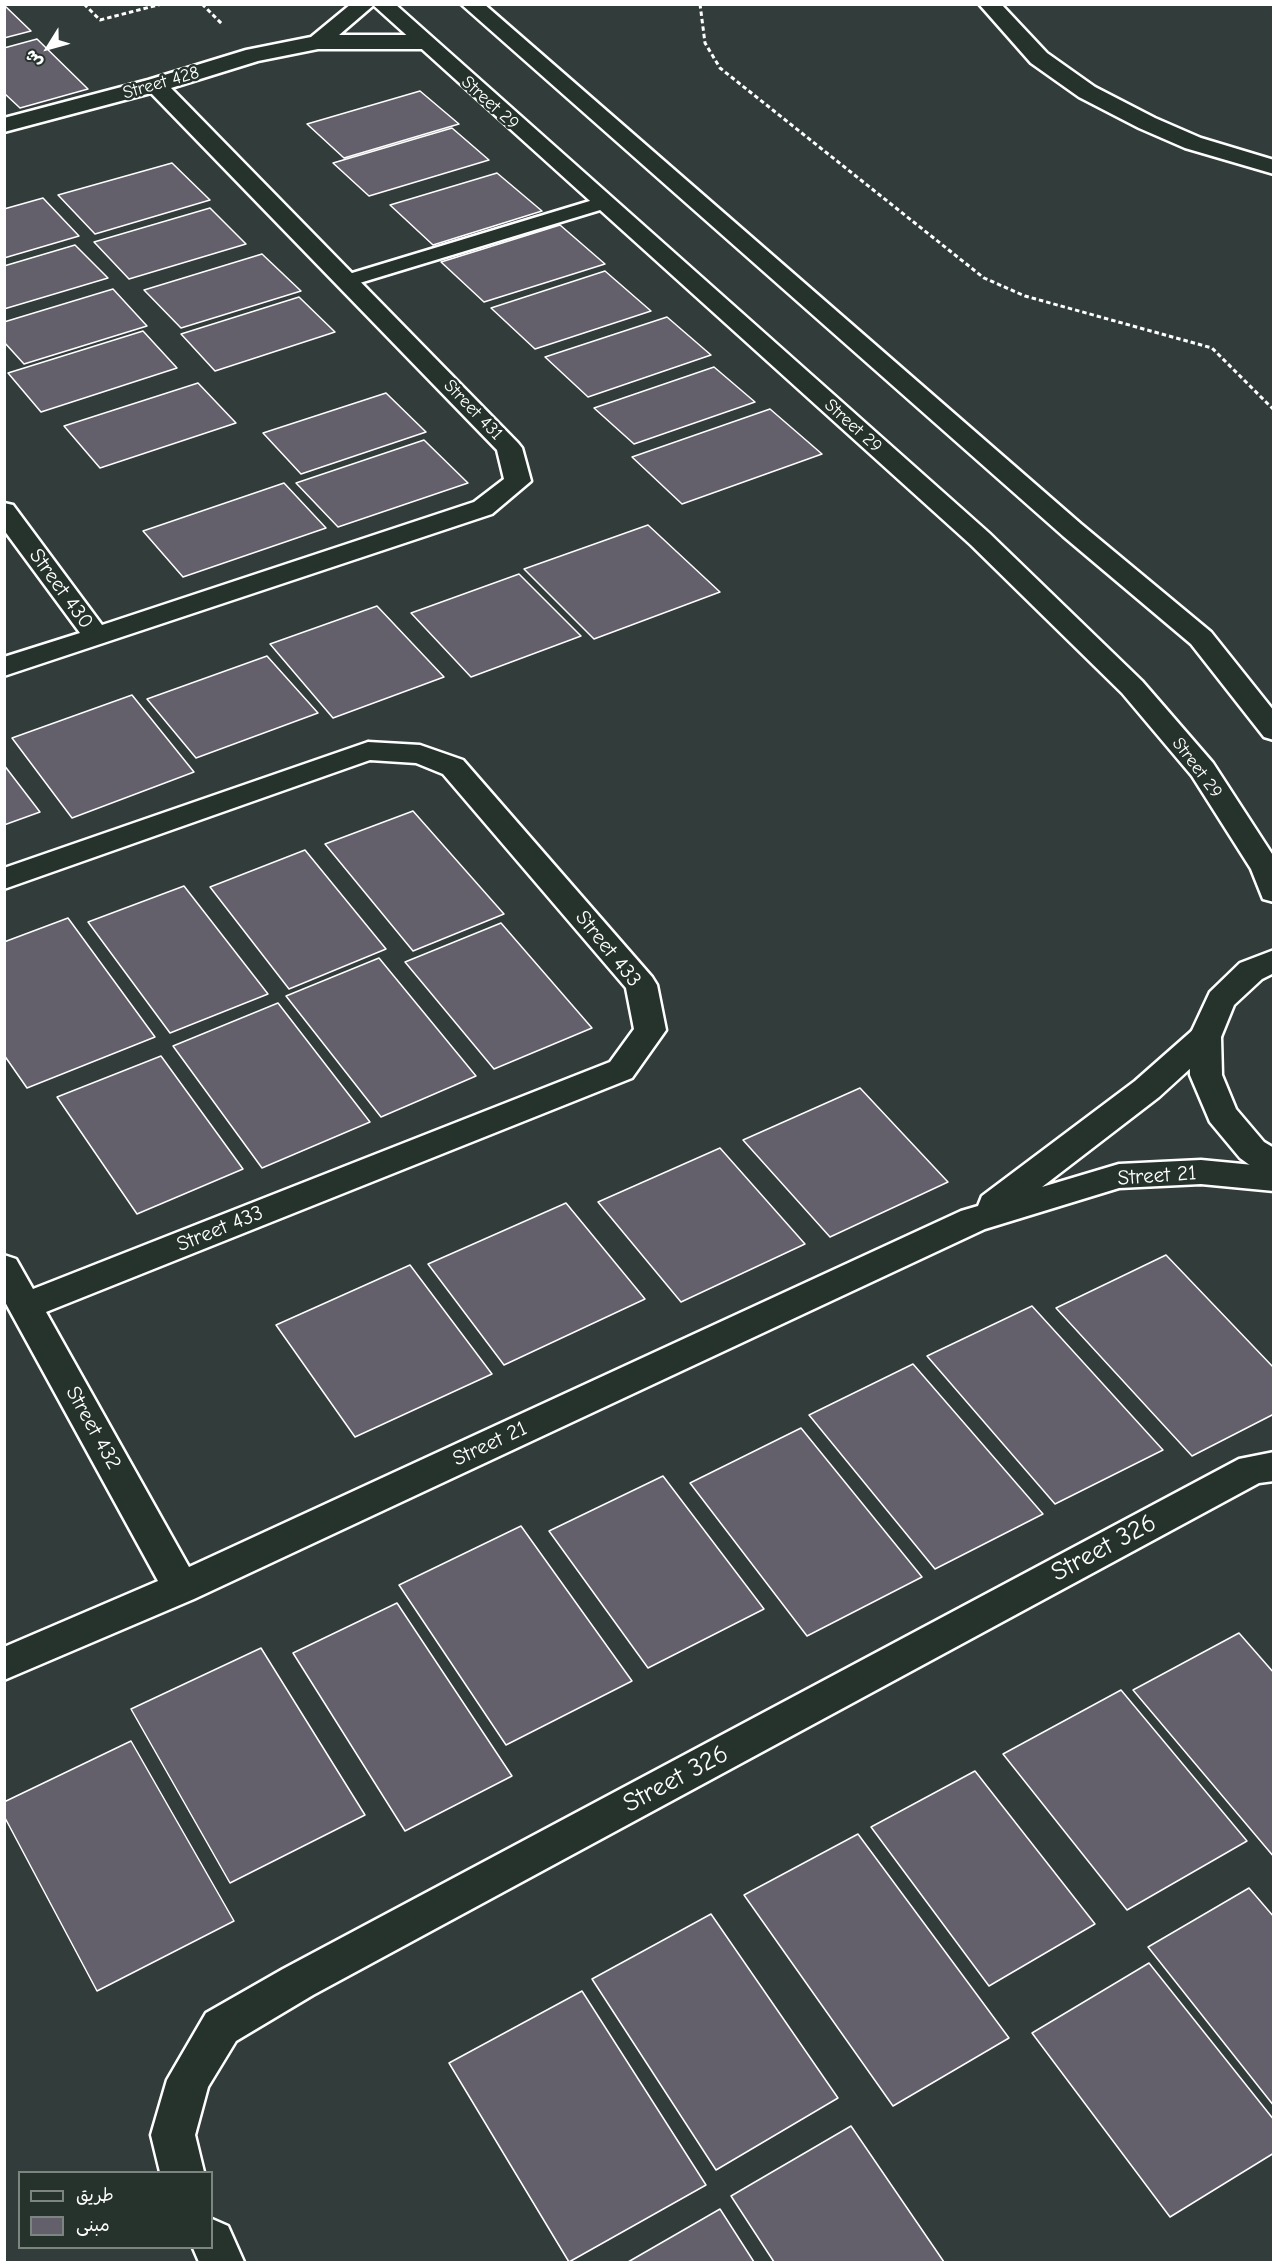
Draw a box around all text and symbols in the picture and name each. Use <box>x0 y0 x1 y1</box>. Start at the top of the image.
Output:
north arrow <box>18 18 78 78</box>
text: ش <box>21 46 46 71</box>
street label: Street 428 <box>120 62 202 104</box>
street label: Street 29 <box>457 72 523 134</box>
street label: Street 431 <box>439 375 507 445</box>
street label: Street 29 <box>820 395 886 457</box>
street label: Street 430 <box>23 544 99 634</box>
street label: Street 29 <box>1167 734 1227 802</box>
street label: Street 433 <box>570 906 646 992</box>
street label: Street 21 <box>1117 1161 1197 1191</box>
street label: Street 433 <box>173 1200 267 1258</box>
street label: Street 432 <box>60 1382 126 1474</box>
street label: Street 21 <box>449 1416 531 1472</box>
street label: Street 326 <box>1046 1507 1162 1589</box>
street label: Street 326 <box>618 1738 734 1820</box>
legend <box>18 2171 213 2249</box>
text: طريق <box>76 2185 114 2206</box>
text: مبنى <box>76 2215 110 2236</box>

